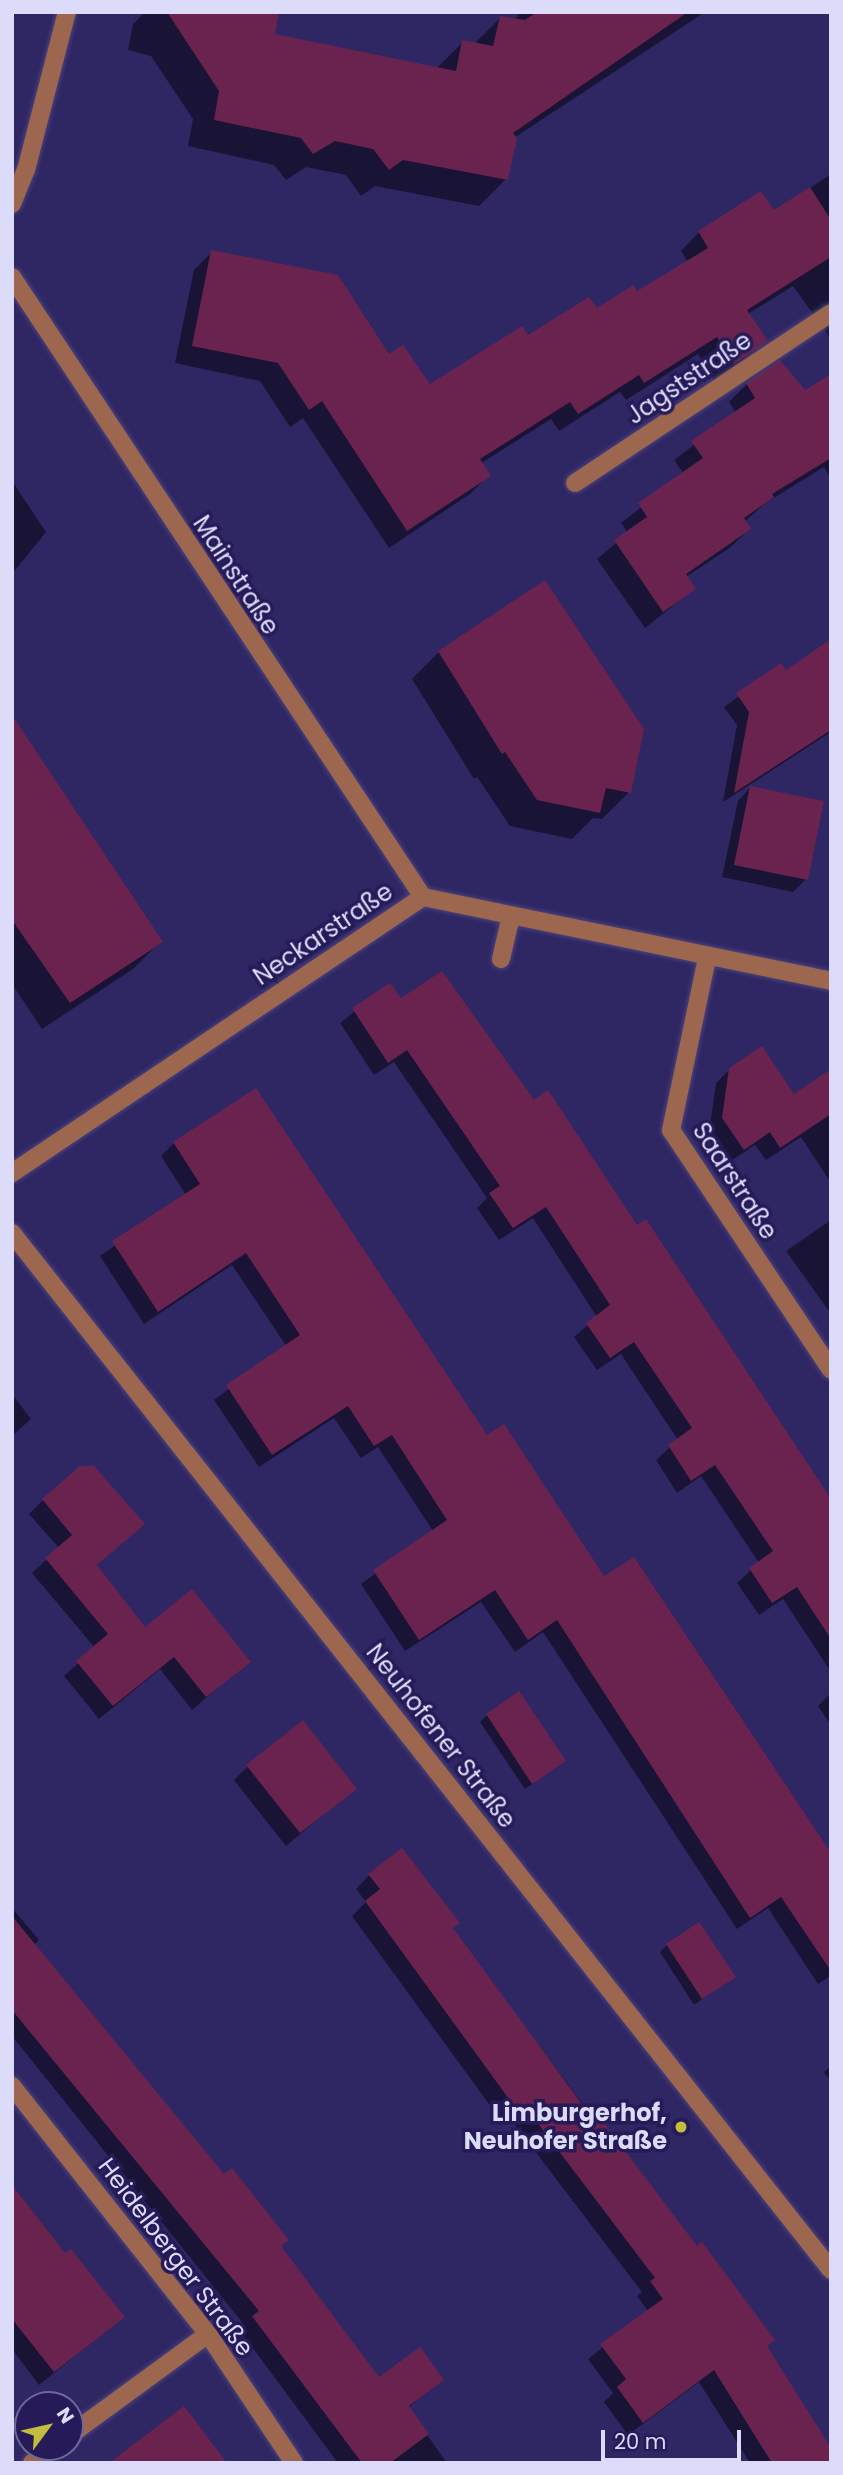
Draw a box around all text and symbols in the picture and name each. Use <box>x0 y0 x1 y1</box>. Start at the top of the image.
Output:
street label: Jagststraße <box>621 326 757 430</box>
street label: Mainstraße <box>187 510 285 640</box>
street label: Neckarstraße <box>248 877 398 991</box>
street label: Saarstraße <box>687 1117 783 1245</box>
street label: Neuhofener Straße <box>360 1638 522 1834</box>
place label: Limburgerhof, Neuhofer Straße <box>464 2099 667 2155</box>
marker: Limburgerhof, Neuhofer Straße <box>673 2119 689 2135</box>
street label: Heidelberger Straße <box>92 2152 260 2362</box>
north arrow <box>14 2391 84 2461</box>
text: N <box>50 2402 81 2429</box>
scale bar <box>605 2416 745 2460</box>
text: 20 m <box>614 2427 667 2456</box>

